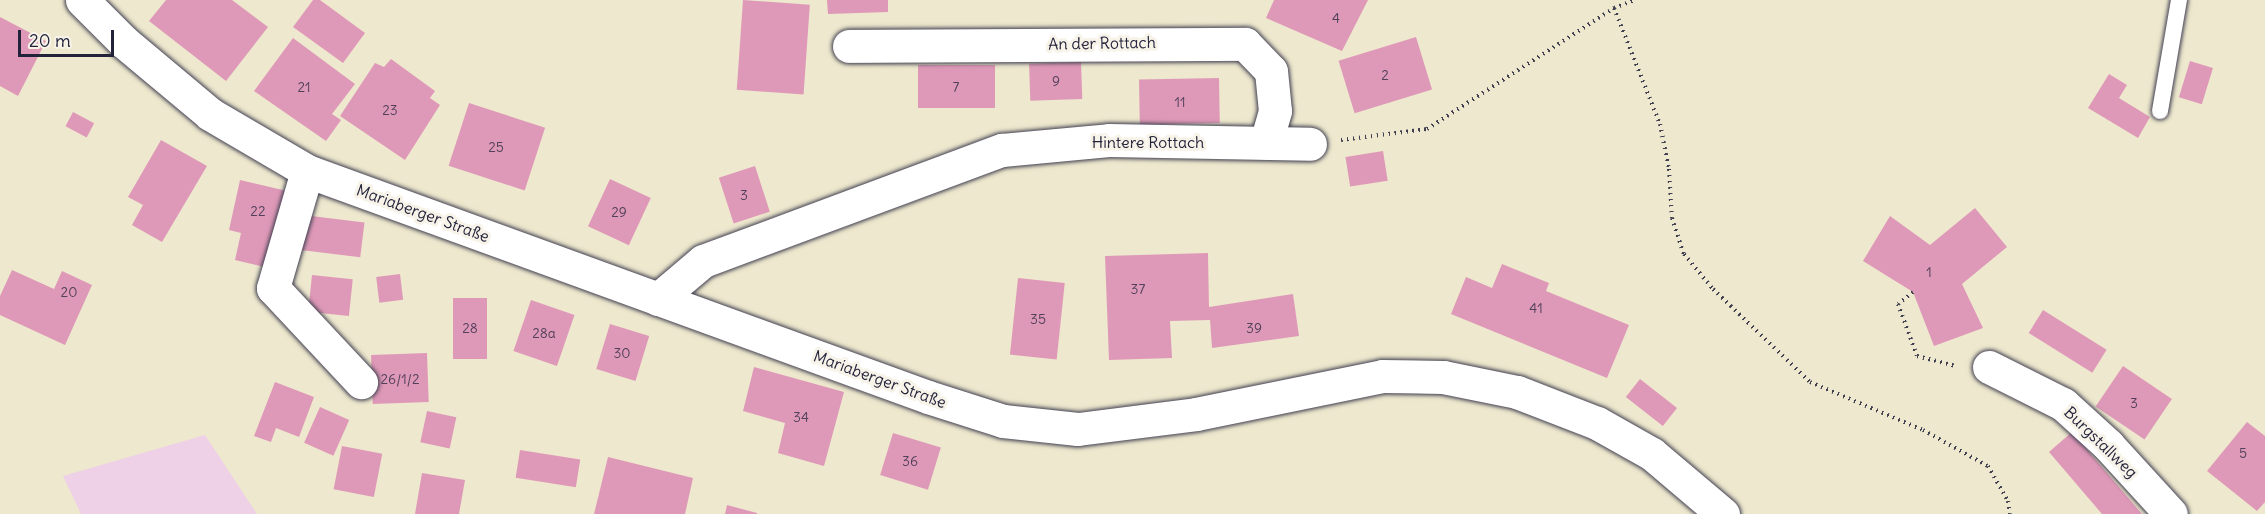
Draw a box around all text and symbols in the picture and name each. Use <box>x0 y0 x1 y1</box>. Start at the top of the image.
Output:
house number: 4 <box>1332 10 1340 26</box>
scale bar <box>21 18 117 56</box>
text: 20 m <box>29 29 71 52</box>
street label: An der Rottach <box>1048 32 1156 54</box>
house number: 2 <box>1381 67 1389 83</box>
house number: 9 <box>1052 73 1060 89</box>
house number: 21 <box>297 79 311 95</box>
house number: 7 <box>953 79 959 95</box>
house number: 11 <box>1174 94 1186 110</box>
house number: 23 <box>382 102 398 118</box>
street label: Hintere Rottach <box>1092 132 1204 152</box>
house number: 25 <box>488 139 504 155</box>
street label: Mariaberger Straße <box>354 180 492 246</box>
house number: 3 <box>740 187 748 203</box>
house number: 22 <box>250 203 266 219</box>
house number: 29 <box>611 204 627 220</box>
house number: 1 <box>1926 264 1932 280</box>
house number: 37 <box>1131 281 1145 297</box>
house number: 20 <box>61 284 77 300</box>
house number: 41 <box>1529 300 1543 316</box>
house number: 35 <box>1030 311 1046 327</box>
house number: 28 <box>462 320 478 336</box>
house number: 39 <box>1246 320 1262 336</box>
house number: 28a <box>532 325 556 341</box>
house number: 30 <box>613 345 631 361</box>
street label: Mariaberger Straße <box>811 346 949 412</box>
house number: 26/1/2 <box>380 371 420 387</box>
house number: 3 <box>2130 395 2138 411</box>
street label: Burgstallweg <box>2060 402 2142 482</box>
house number: 34 <box>793 409 809 425</box>
house number: 5 <box>2239 445 2247 461</box>
house number: 36 <box>902 453 918 469</box>

